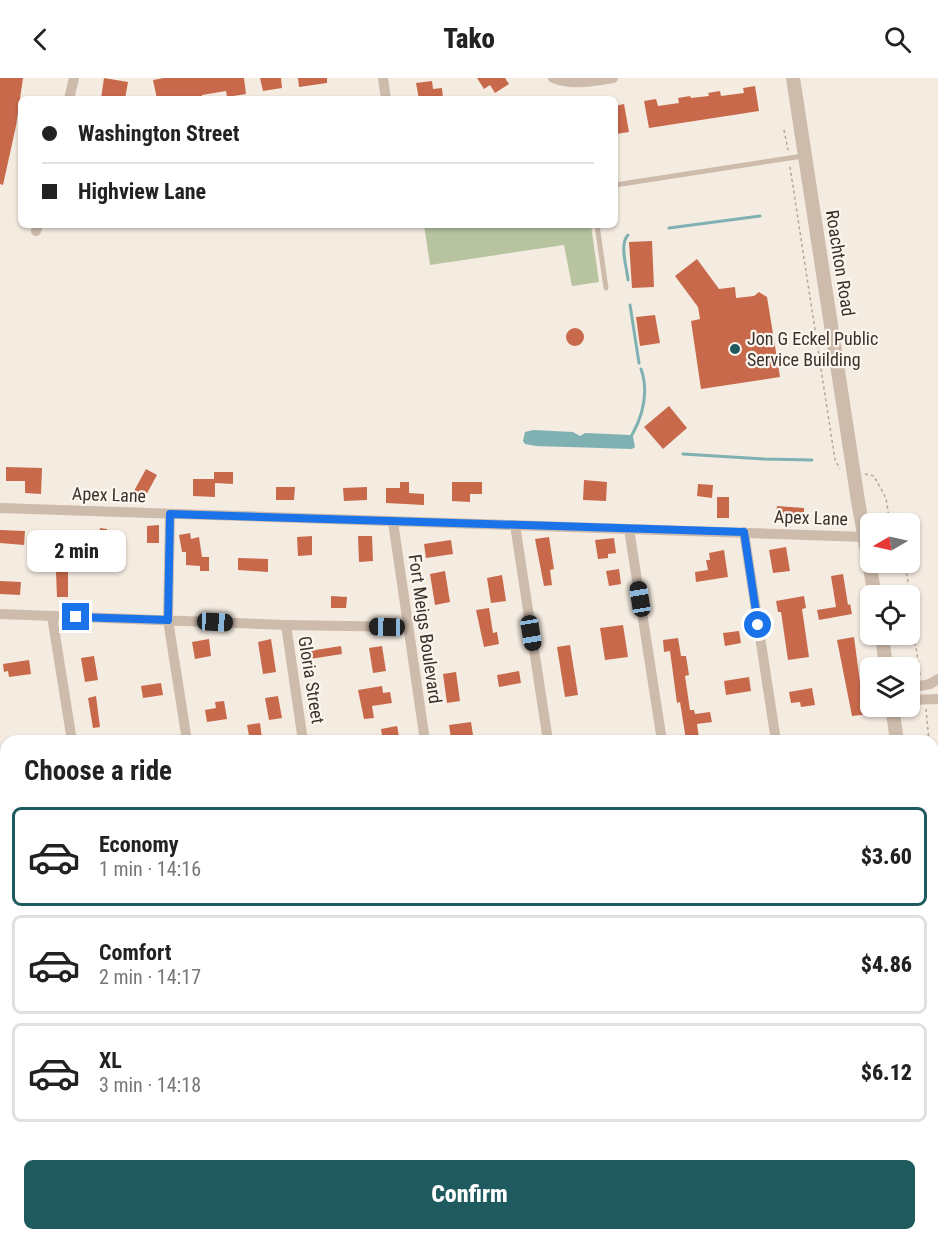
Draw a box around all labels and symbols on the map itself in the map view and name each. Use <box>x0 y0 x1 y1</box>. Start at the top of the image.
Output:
street label: Roachton Road <box>822 208 859 318</box>
place label: Jon G Eckel Public Service Building <box>747 328 878 370</box>
marker: Jon G Eckel Public Service Building <box>728 342 742 356</box>
street label: Apex Lane <box>72 483 146 506</box>
street label: Apex Lane <box>774 506 848 529</box>
north arrow <box>860 513 920 573</box>
callout: 2 min <box>26 530 125 572</box>
street label: Fort Meigs Boulevard <box>405 553 446 705</box>
car <box>628 580 652 618</box>
route end <box>62 603 89 630</box>
route start <box>744 611 771 638</box>
car <box>197 612 233 632</box>
car <box>519 614 543 652</box>
car <box>369 618 405 636</box>
street label: Gloria Street <box>294 635 329 725</box>

